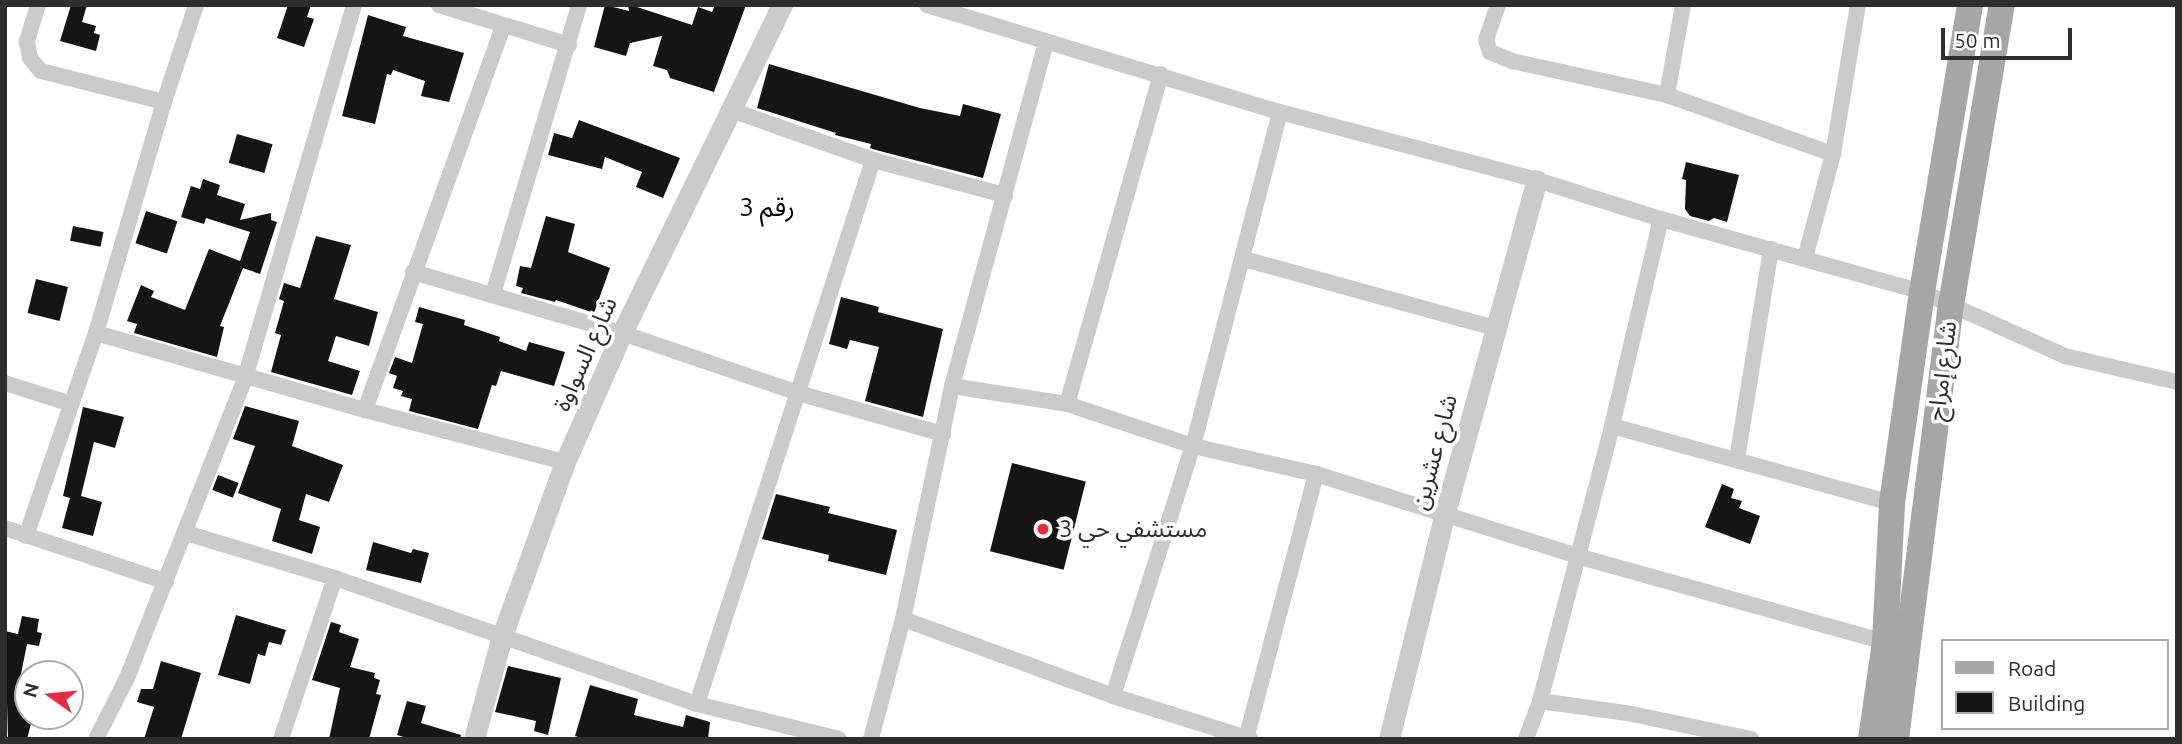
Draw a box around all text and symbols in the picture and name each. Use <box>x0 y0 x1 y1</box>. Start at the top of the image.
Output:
scale bar <box>1944 14 2075 58</box>
text: 50 m <box>1954 28 2001 52</box>
district label: رقم 3 <box>739 191 795 223</box>
street label: شارع السواوة <box>547 292 623 416</box>
street label: شارع إمراح <box>1922 319 1962 423</box>
street label: شارع عشرين <box>1405 391 1463 513</box>
place label: مستشفي حي 3 <box>1059 515 1207 543</box>
marker: مستشفي حي 3 <box>1033 519 1053 539</box>
legend <box>1940 639 2168 730</box>
text: Road <box>2008 656 2056 680</box>
north arrow <box>14 660 84 730</box>
text: N <box>18 680 43 700</box>
text: Building <box>2008 691 2085 715</box>

